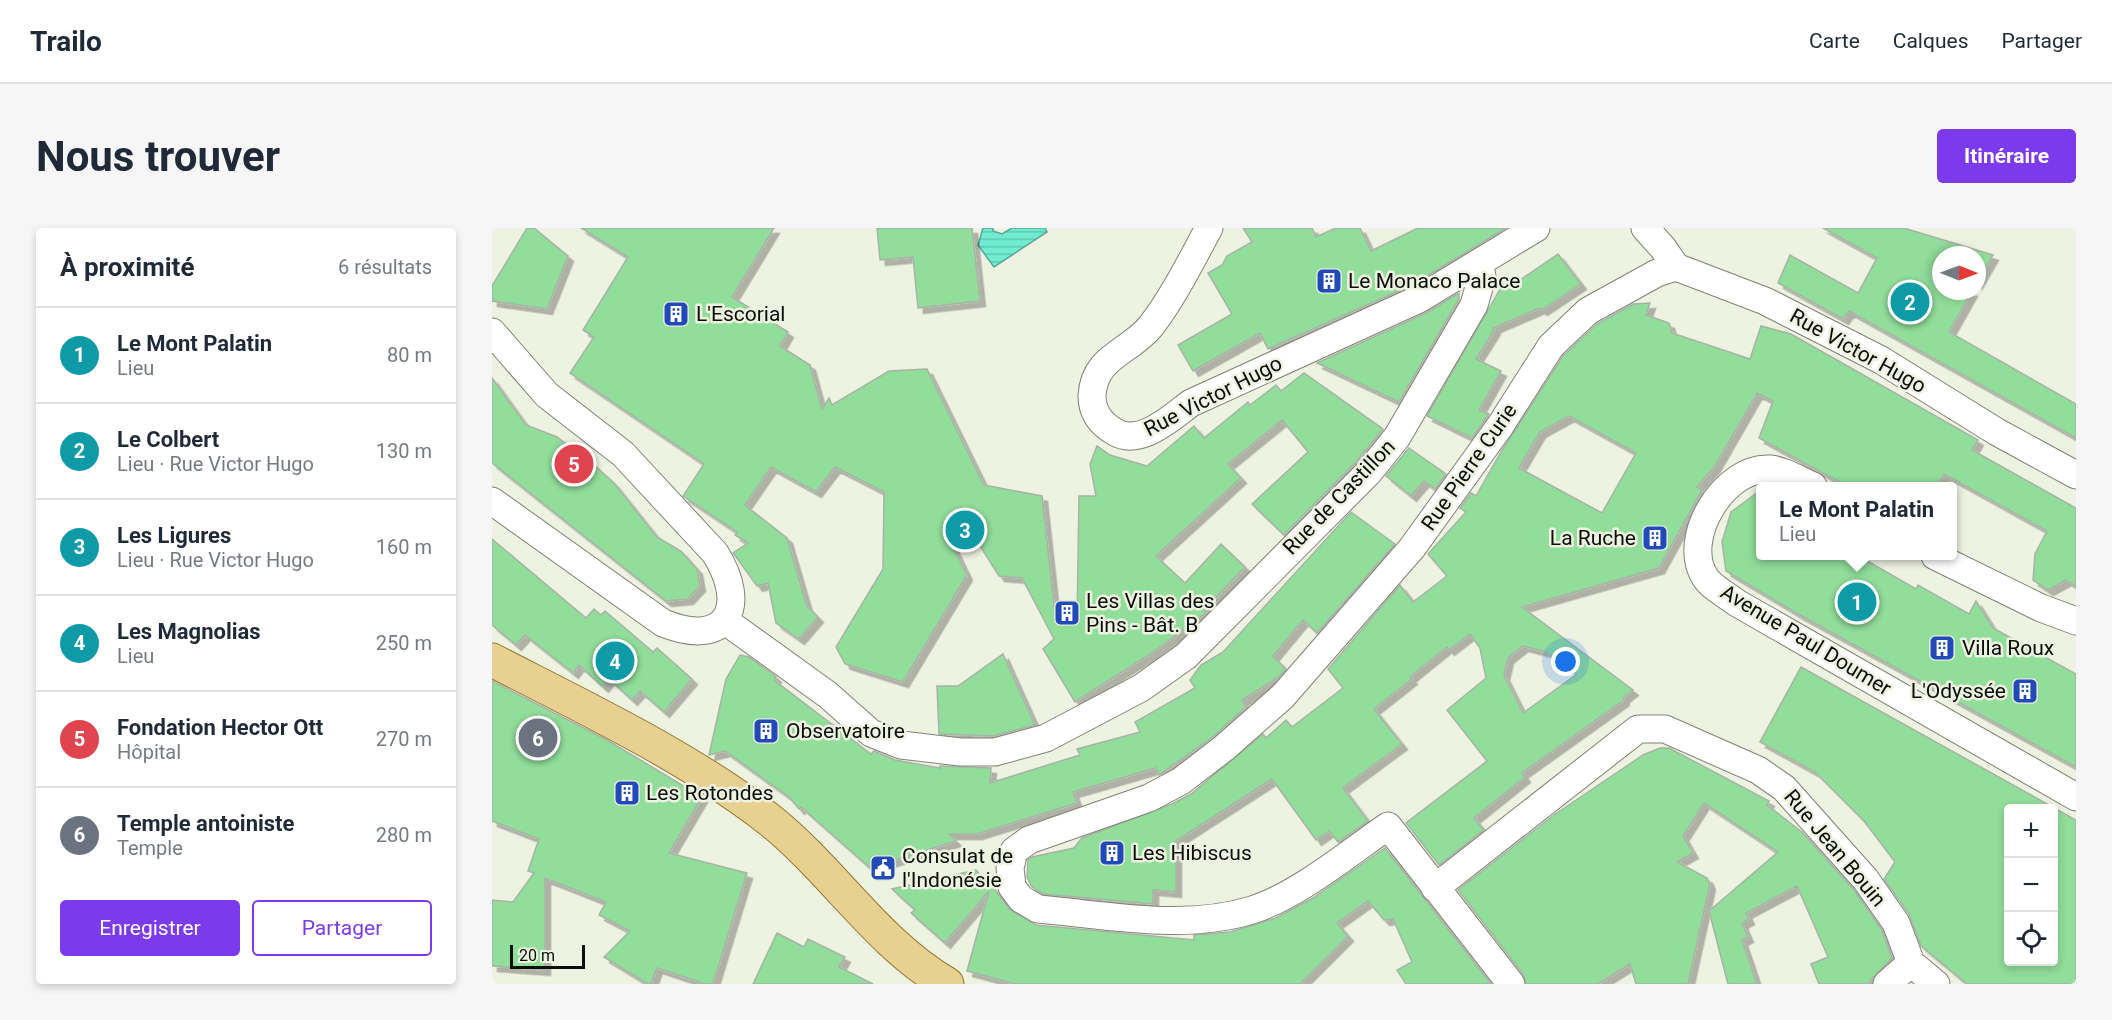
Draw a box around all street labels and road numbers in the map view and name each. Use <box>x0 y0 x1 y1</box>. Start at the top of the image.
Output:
street label: Rue Victor Hugo <box>1786 304 1930 398</box>
street label: Rue Victor Hugo <box>1140 351 1286 441</box>
street label: Rue Pierre Curie <box>1416 399 1522 535</box>
street label: Rue de Castillon <box>1278 434 1400 560</box>
street label: Avenue Paul Doumer <box>1717 580 1895 700</box>
street label: Rue Jean Bouin <box>1779 785 1891 911</box>

